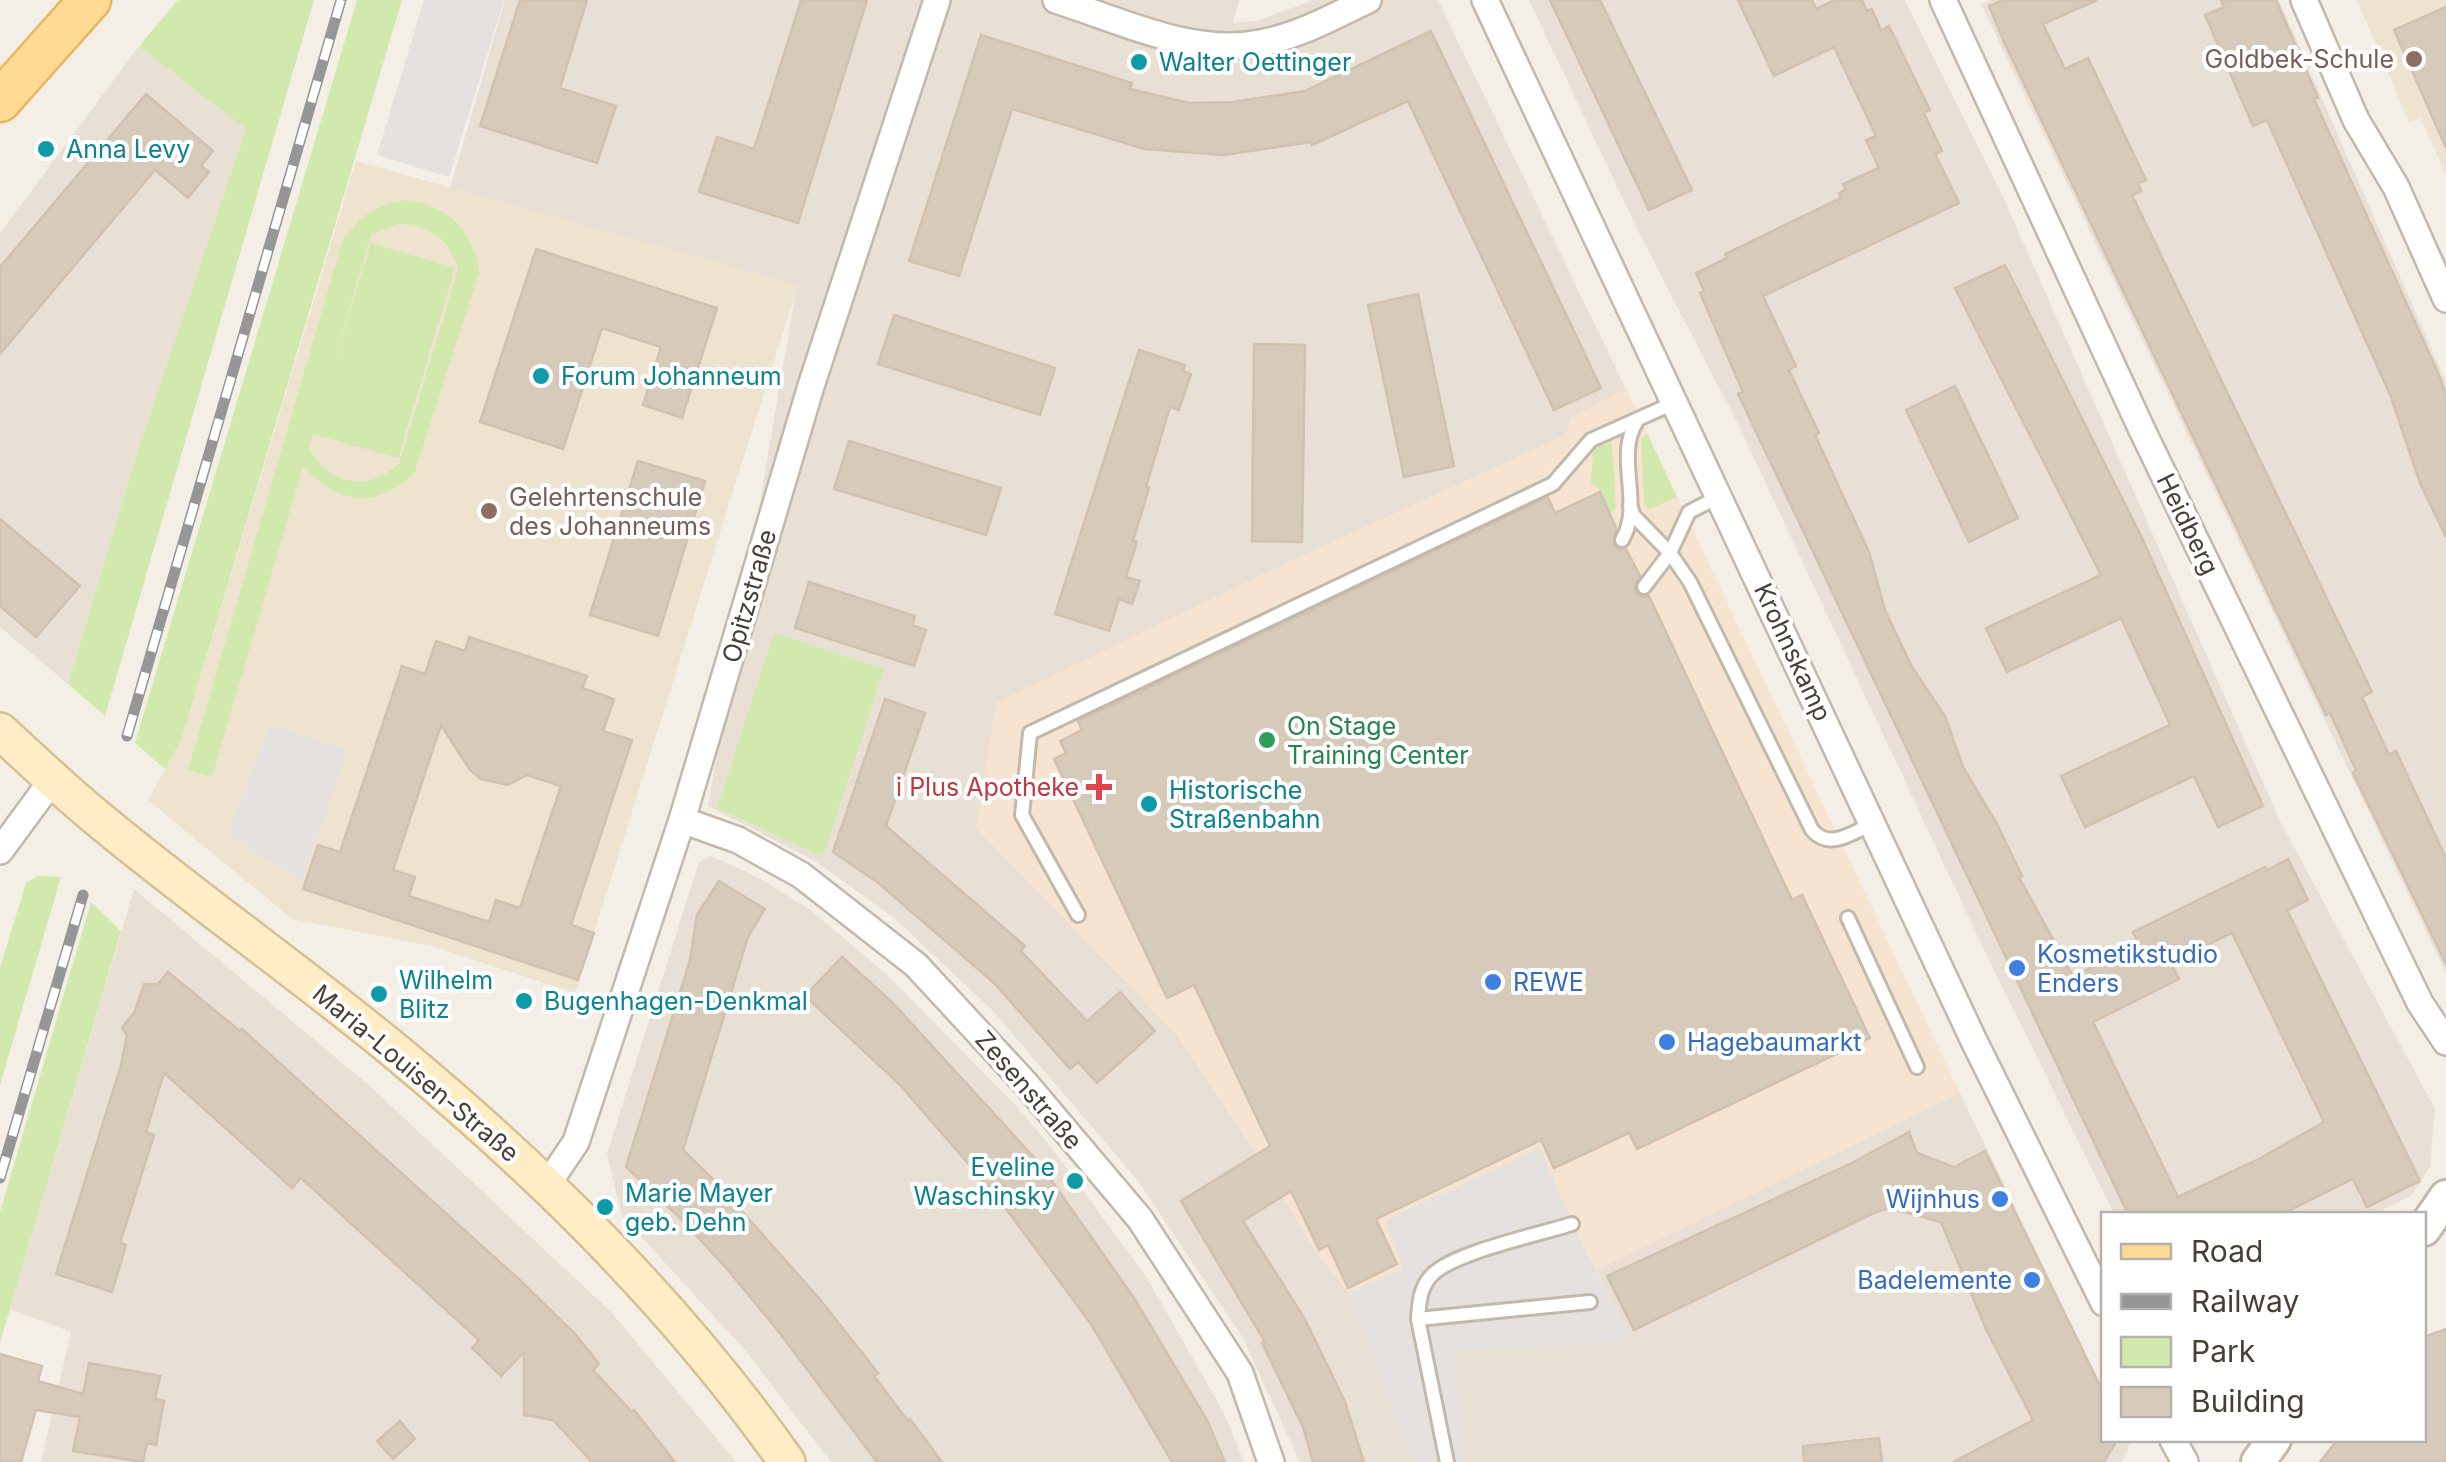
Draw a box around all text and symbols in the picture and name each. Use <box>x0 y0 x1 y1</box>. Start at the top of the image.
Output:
place label: Goldbek-Schule <box>2205 44 2394 74</box>
place label: Walter Oettinger <box>1159 47 1351 77</box>
marker: Goldbek-Schule <box>2403 48 2425 70</box>
marker: Walter Oettinger <box>1128 51 1150 73</box>
place label: Anna Levy <box>66 134 190 164</box>
marker: Anna Levy <box>35 138 57 160</box>
place label: Forum Johanneum <box>561 361 782 391</box>
marker: Forum Johanneum <box>530 365 552 387</box>
street label: Heidberg <box>2151 469 2225 579</box>
place label: Gelehrtenschule des Johanneums <box>509 482 711 541</box>
marker: Gelehrtenschule des Johanneums <box>478 500 500 522</box>
street label: Opitzstraße <box>716 526 782 666</box>
street label: Krohnskamp <box>1748 578 1838 726</box>
place label: On Stage Training Center <box>1287 711 1469 770</box>
marker: On Stage Training Center <box>1256 729 1278 751</box>
place label: i Plus Apotheke <box>896 772 1079 802</box>
place label: Historische Straßenbahn <box>1169 775 1321 834</box>
marker: i Plus Apotheke <box>1088 776 1110 798</box>
marker: Historische Straßenbahn <box>1138 793 1160 815</box>
place label: Kosmetikstudio Enders <box>2037 939 2218 998</box>
marker: Kosmetikstudio Enders <box>2006 957 2028 979</box>
place label: Wilhelm Blitz <box>399 965 493 1024</box>
place label: REWE <box>1513 967 1584 997</box>
marker: REWE <box>1482 971 1504 993</box>
street label: Maria-Louisen-Straße <box>307 978 525 1168</box>
marker: Wilhelm Blitz <box>368 983 390 1005</box>
place label: Bugenhagen-Denkmal <box>544 986 808 1016</box>
marker: Bugenhagen-Denkmal <box>513 990 535 1012</box>
street label: Zesenstraße <box>969 1024 1089 1156</box>
place label: Hagebaumarkt <box>1687 1027 1862 1057</box>
marker: Hagebaumarkt <box>1656 1031 1678 1053</box>
place label: Eveline Waschinsky <box>914 1152 1055 1211</box>
marker: Eveline Waschinsky <box>1064 1170 1086 1192</box>
place label: Marie Mayer geb. Dehn <box>625 1178 773 1237</box>
place label: Wijnhus <box>1886 1184 1980 1214</box>
marker: Wijnhus <box>1989 1188 2011 1210</box>
marker: Marie Mayer geb. Dehn <box>594 1196 616 1218</box>
legend <box>2101 1212 2426 1442</box>
text: Road <box>2191 1233 2263 1269</box>
place label: Badelemente <box>1857 1265 2012 1295</box>
marker: Badelemente <box>2021 1269 2043 1291</box>
text: Railway <box>2191 1283 2299 1319</box>
text: Park <box>2191 1333 2256 1369</box>
text: Building <box>2191 1383 2305 1419</box>

